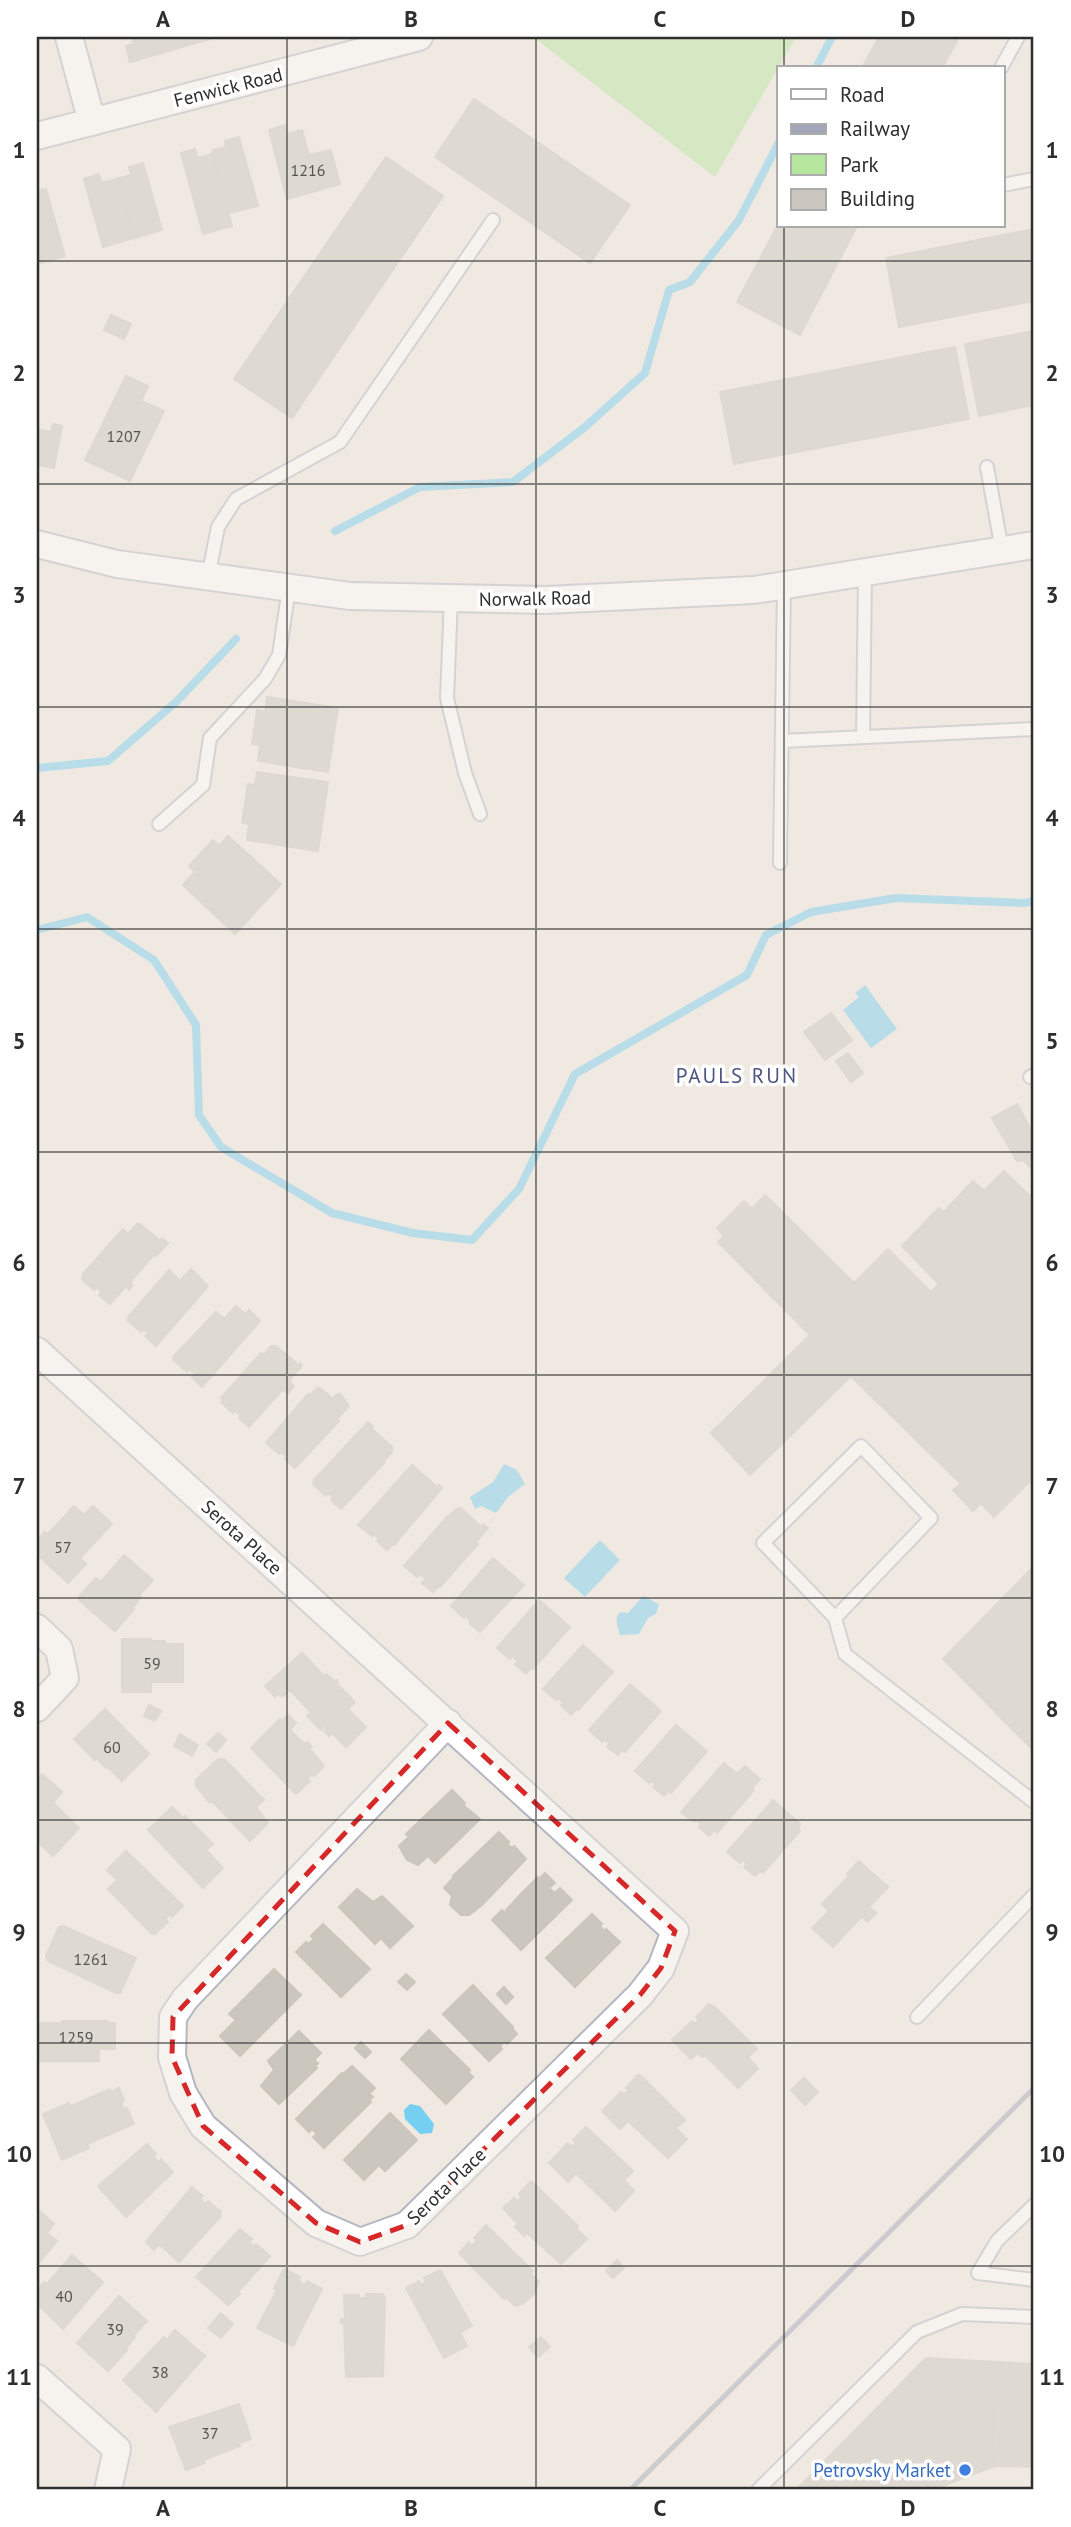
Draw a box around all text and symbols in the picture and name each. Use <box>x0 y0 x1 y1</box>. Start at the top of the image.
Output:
text: A <box>156 4 170 33</box>
text: B <box>404 4 418 33</box>
text: C <box>654 4 667 33</box>
text: D <box>901 4 915 33</box>
street label: Fenwick Road <box>171 62 285 112</box>
legend <box>777 66 1004 228</box>
text: Road <box>840 81 884 108</box>
text: Railway <box>840 115 910 142</box>
text: 1 <box>12 135 26 164</box>
text: 1 <box>1045 135 1059 164</box>
text: Park <box>840 151 879 178</box>
house number: 1216 <box>291 160 325 180</box>
text: Building <box>840 185 915 212</box>
text: 2 <box>12 358 26 387</box>
text: 2 <box>1045 358 1059 387</box>
house number: 1207 <box>107 426 141 446</box>
text: 3 <box>12 580 26 609</box>
text: 3 <box>1045 580 1059 609</box>
street label: Norwalk Road <box>479 585 591 611</box>
text: 4 <box>12 803 26 832</box>
text: 4 <box>1045 803 1059 832</box>
text: 5 <box>12 1026 26 1055</box>
text: 5 <box>1045 1026 1059 1055</box>
district label: PAULS RUN <box>676 1062 798 1089</box>
text: 6 <box>12 1248 26 1277</box>
text: 6 <box>1045 1248 1059 1277</box>
text: 7 <box>12 1471 26 1500</box>
text: 7 <box>1045 1471 1059 1500</box>
street label: Serota Place <box>197 1494 287 1580</box>
house number: 57 <box>54 1537 72 1557</box>
house number: 59 <box>143 1653 161 1673</box>
text: 8 <box>12 1694 26 1723</box>
text: 8 <box>1045 1694 1059 1723</box>
house number: 60 <box>103 1737 121 1757</box>
text: 9 <box>12 1917 26 1946</box>
text: 9 <box>1045 1917 1059 1946</box>
house number: 1261 <box>74 1949 108 1969</box>
house number: 1259 <box>59 2027 93 2047</box>
text: 10 <box>6 2139 32 2168</box>
text: 10 <box>1039 2139 1065 2168</box>
street label: Serota Place <box>401 2142 491 2230</box>
house number: 40 <box>55 2286 73 2306</box>
house number: 39 <box>106 2319 124 2339</box>
text: 11 <box>6 2362 32 2391</box>
house number: 38 <box>151 2362 169 2382</box>
text: 11 <box>1039 2362 1065 2391</box>
house number: 37 <box>201 2423 219 2443</box>
place label: Petrovsky Market <box>813 2458 952 2482</box>
marker: Petrovsky Market <box>957 2462 973 2478</box>
text: A <box>156 2493 170 2522</box>
text: B <box>404 2493 418 2522</box>
text: C <box>654 2493 667 2522</box>
text: D <box>901 2493 915 2522</box>

